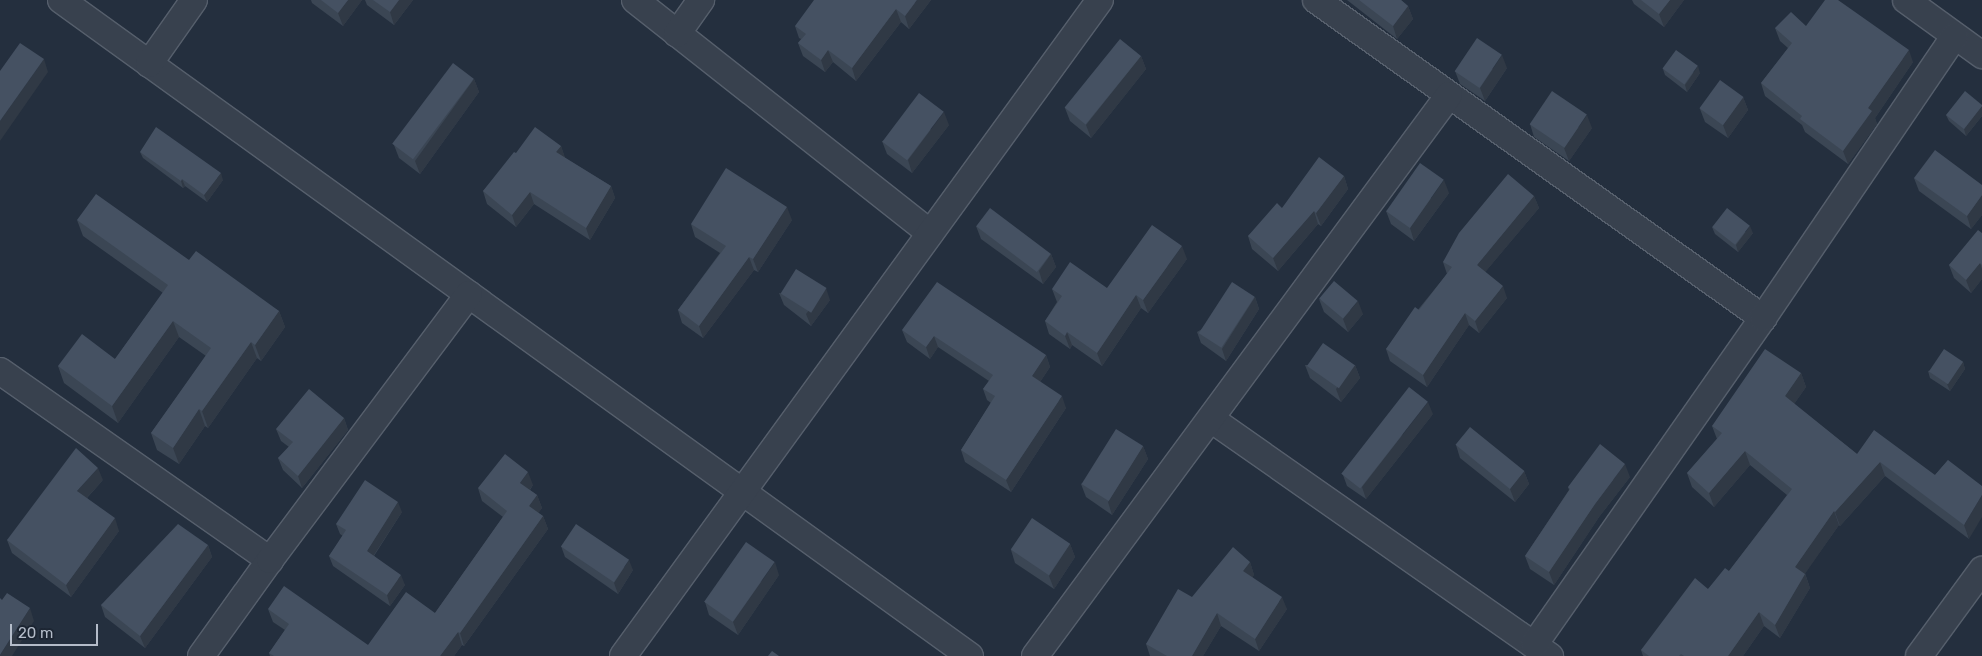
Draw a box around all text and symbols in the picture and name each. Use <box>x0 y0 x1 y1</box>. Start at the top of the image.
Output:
scale bar <box>12 614 100 646</box>
text: 20 m <box>18 624 53 642</box>

